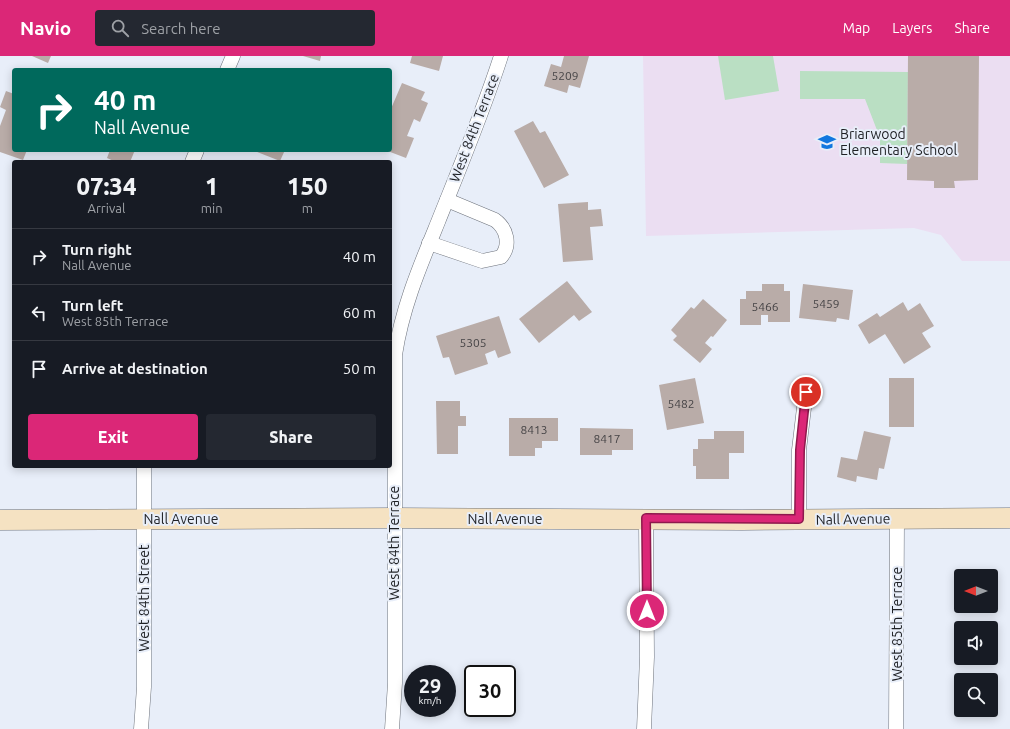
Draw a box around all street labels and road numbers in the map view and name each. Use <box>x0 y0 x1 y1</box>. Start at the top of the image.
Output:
street label: West 84th Terrace <box>446 72 502 184</box>
street label: West 84th Terrace <box>386 486 402 600</box>
street label: Nall Avenue <box>815 510 891 528</box>
street label: Nall Avenue <box>144 511 218 527</box>
street label: Nall Avenue <box>468 511 542 527</box>
street label: West 84th Street <box>136 544 152 651</box>
street label: West 85th Terrace <box>889 567 905 681</box>

